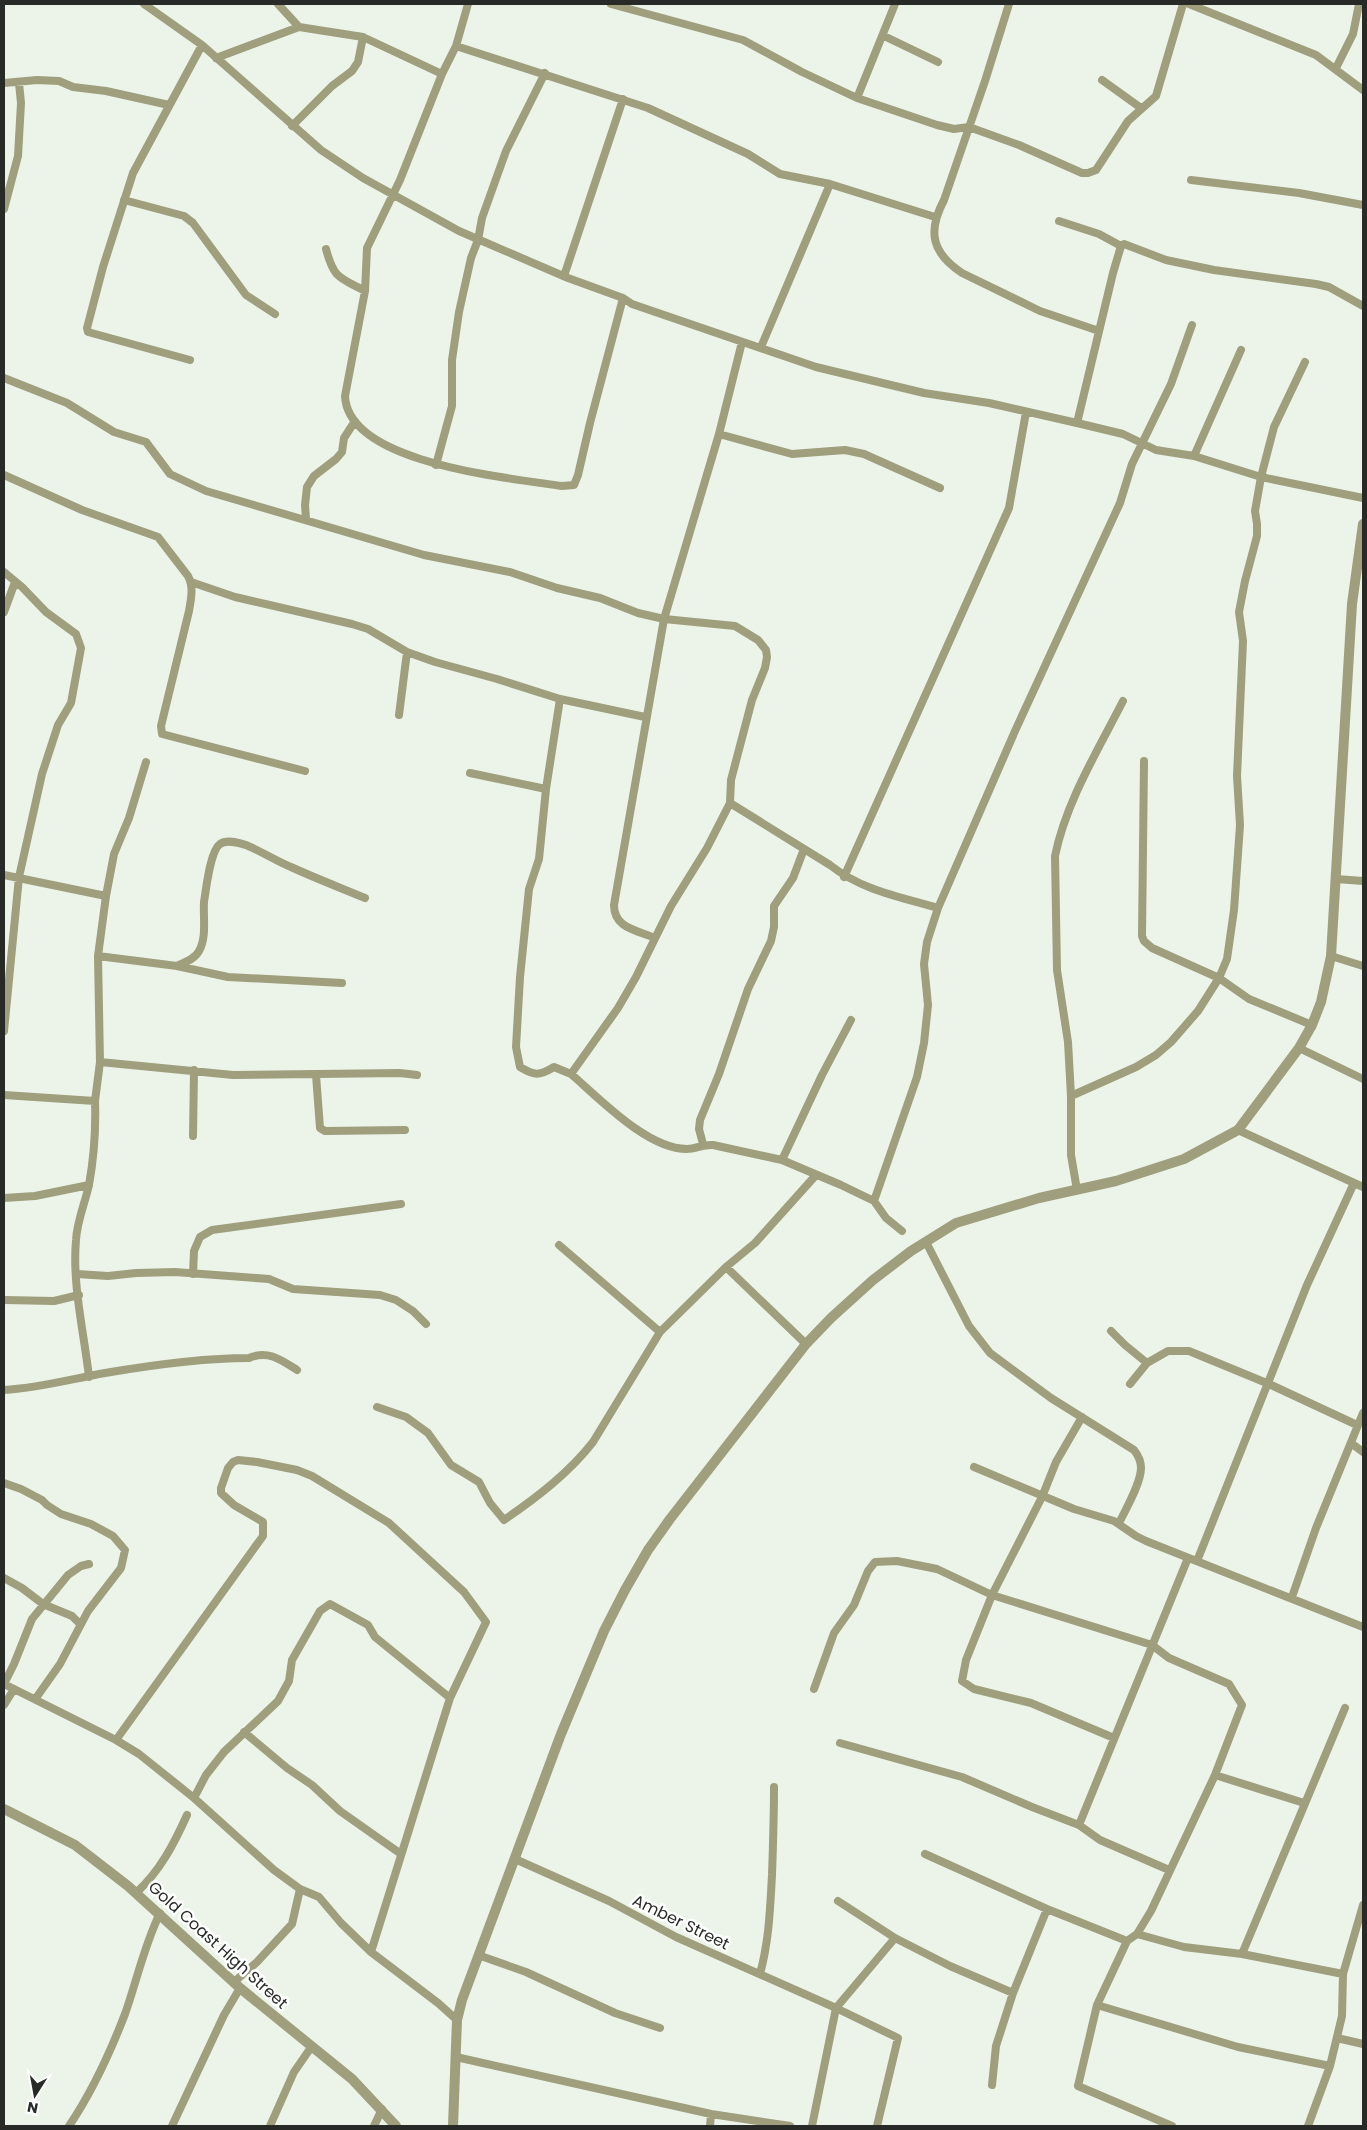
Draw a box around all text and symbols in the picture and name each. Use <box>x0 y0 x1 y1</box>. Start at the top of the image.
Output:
street label: Gold Coast High Street <box>143 1876 293 2014</box>
street label: Amber Street <box>629 1889 733 1955</box>
north arrow <box>10 2070 60 2120</box>
text: N <box>25 2097 40 2119</box>

